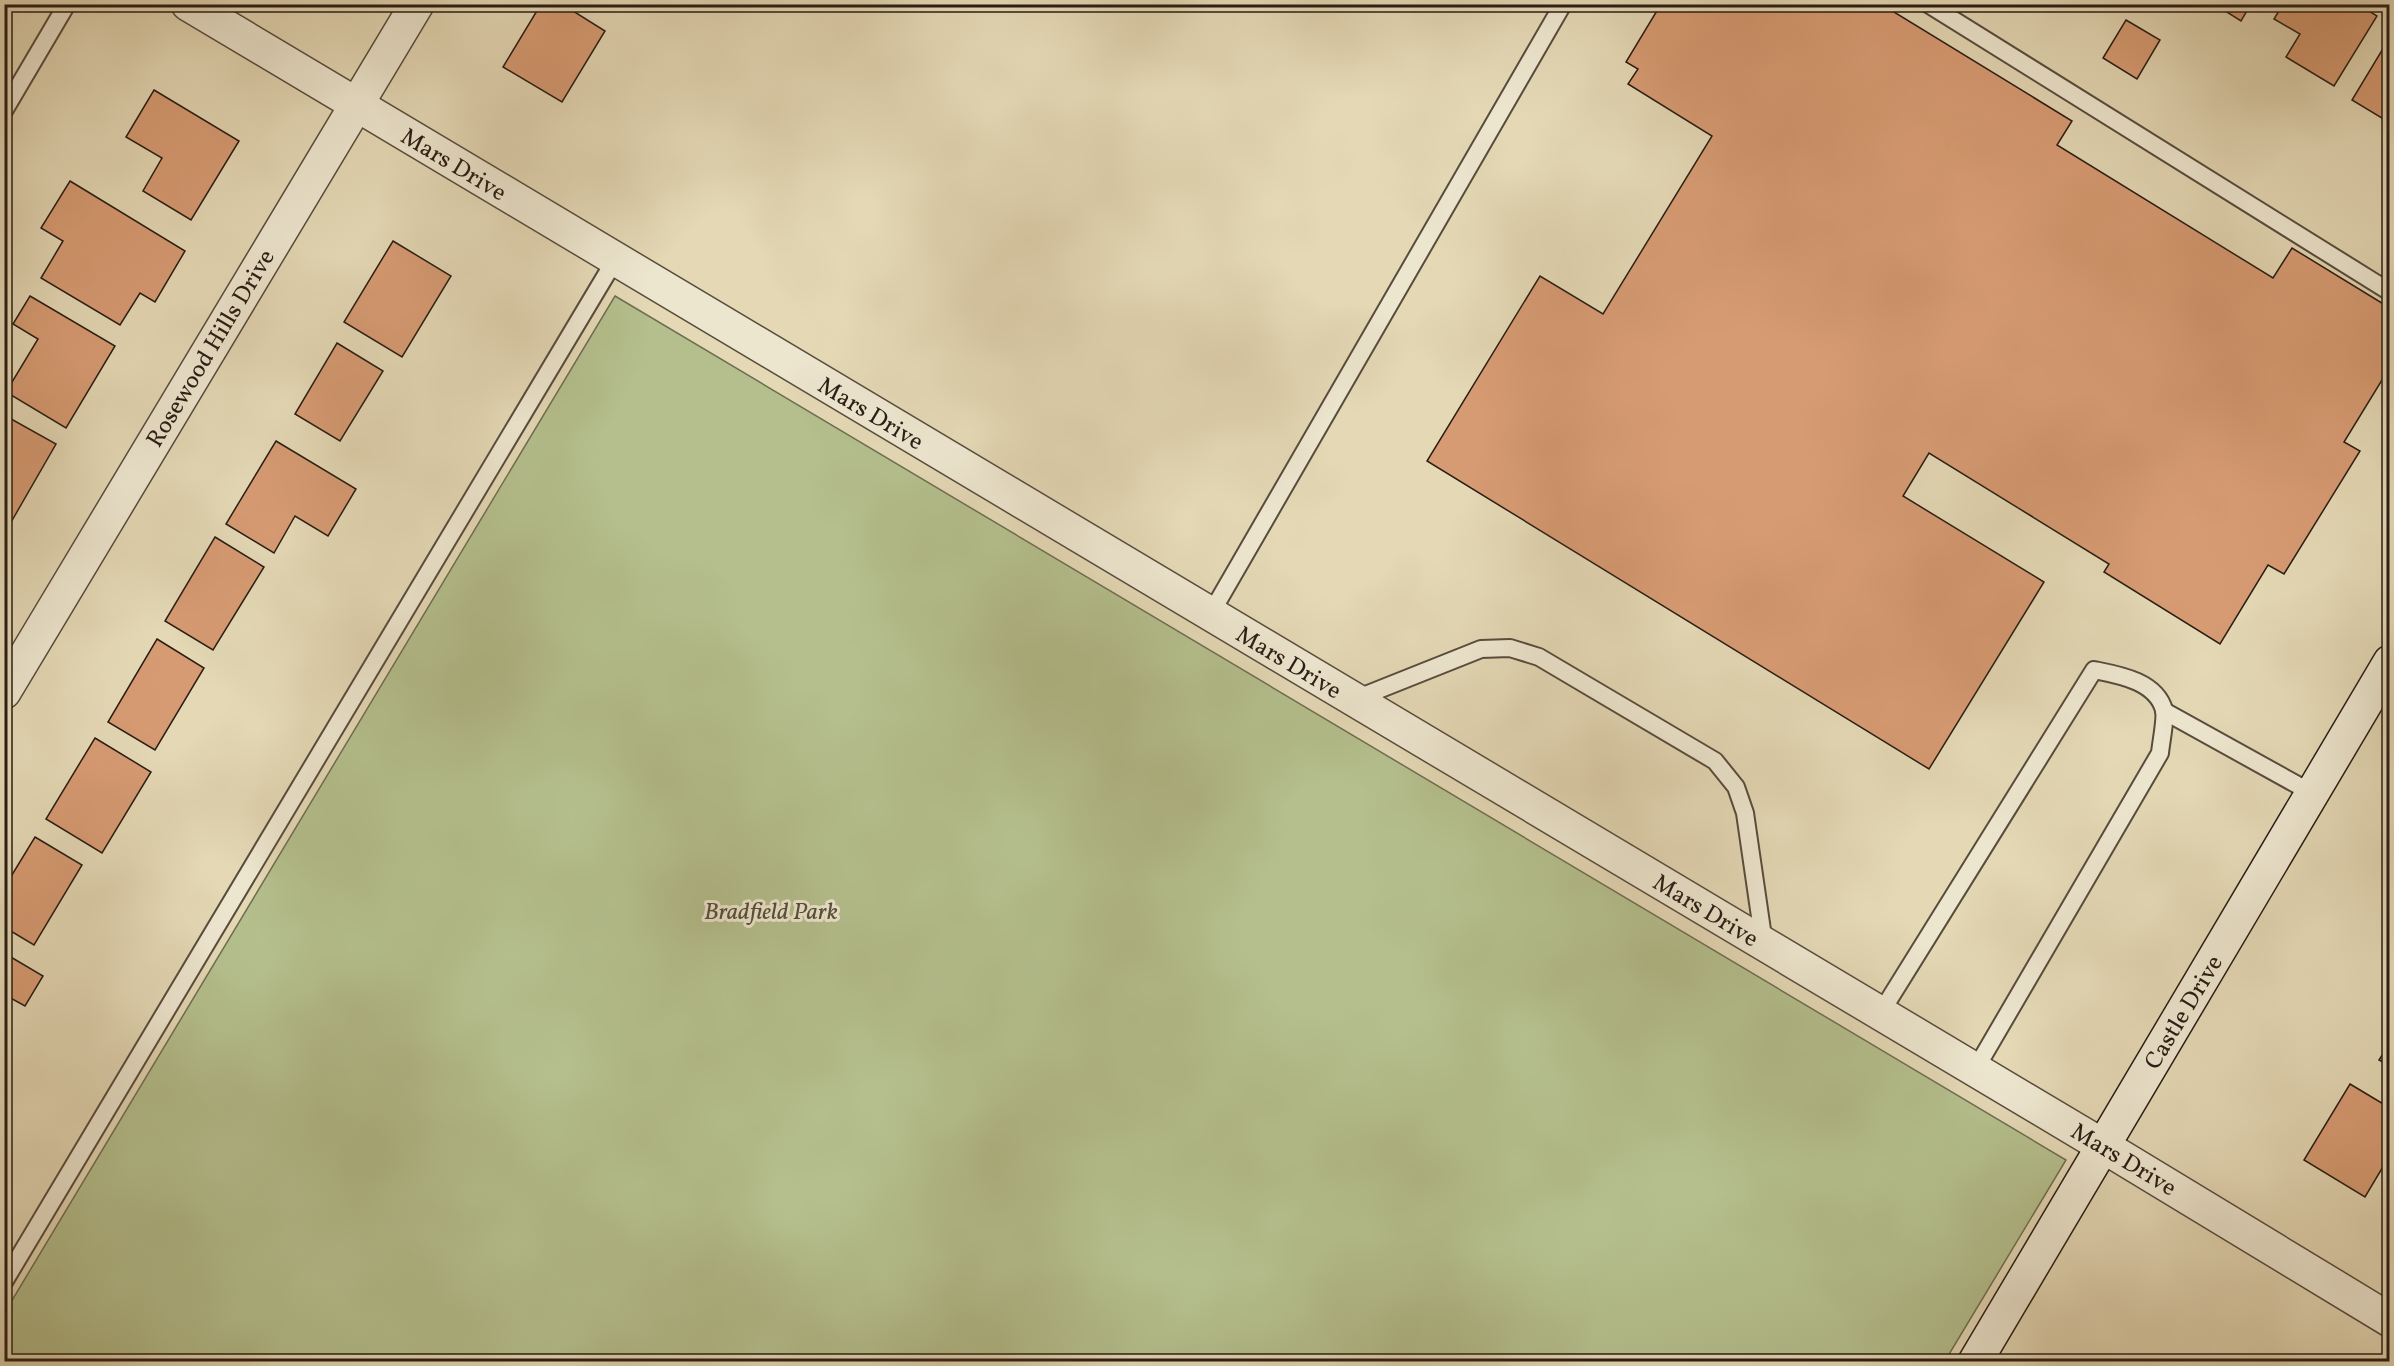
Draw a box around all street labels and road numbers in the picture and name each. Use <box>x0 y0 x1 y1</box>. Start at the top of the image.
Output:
street label: Mars Drive <box>394 121 512 211</box>
street label: Rosewood Hills Drive <box>139 244 284 454</box>
street label: Mars Drive <box>811 370 929 460</box>
street label: Mars Drive <box>1229 619 1347 709</box>
street label: Mars Drive <box>1646 867 1764 957</box>
street label: Castle Drive <box>2137 949 2232 1077</box>
street label: Mars Drive <box>2064 1116 2182 1206</box>

